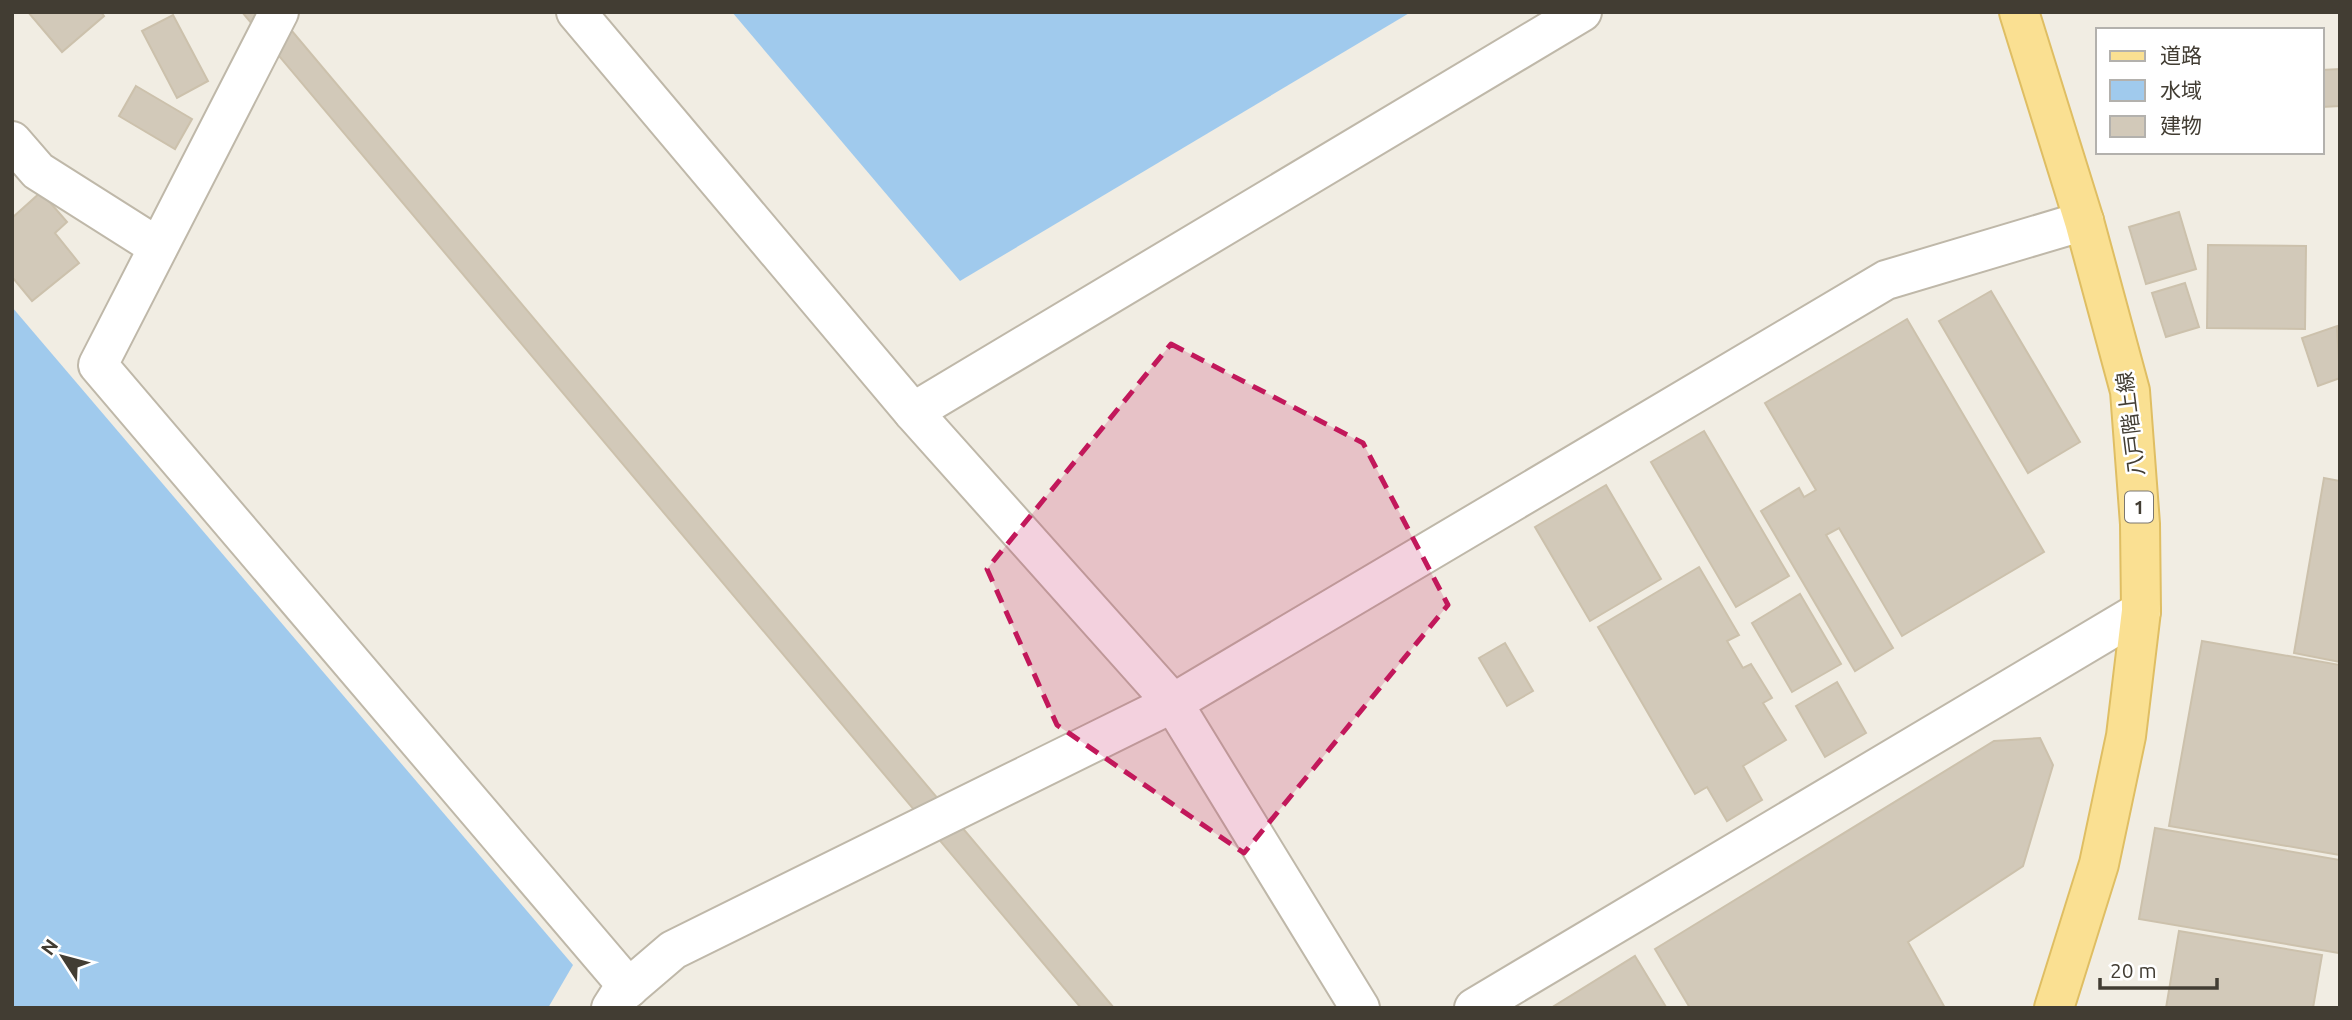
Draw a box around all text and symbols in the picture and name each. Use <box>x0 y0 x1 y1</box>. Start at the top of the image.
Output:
legend <box>2096 28 2324 154</box>
text: 道路 <box>2160 43 2202 67</box>
text: 水域 <box>2160 78 2202 102</box>
text: 建物 <box>2160 113 2202 137</box>
street label: 八戸階上線 <box>2112 370 2148 478</box>
road number: 1 <box>2125 492 2153 522</box>
north arrow <box>28 922 98 992</box>
text: N <box>36 935 62 959</box>
scale bar <box>2100 946 2217 990</box>
text: 20 m <box>2110 958 2157 982</box>

